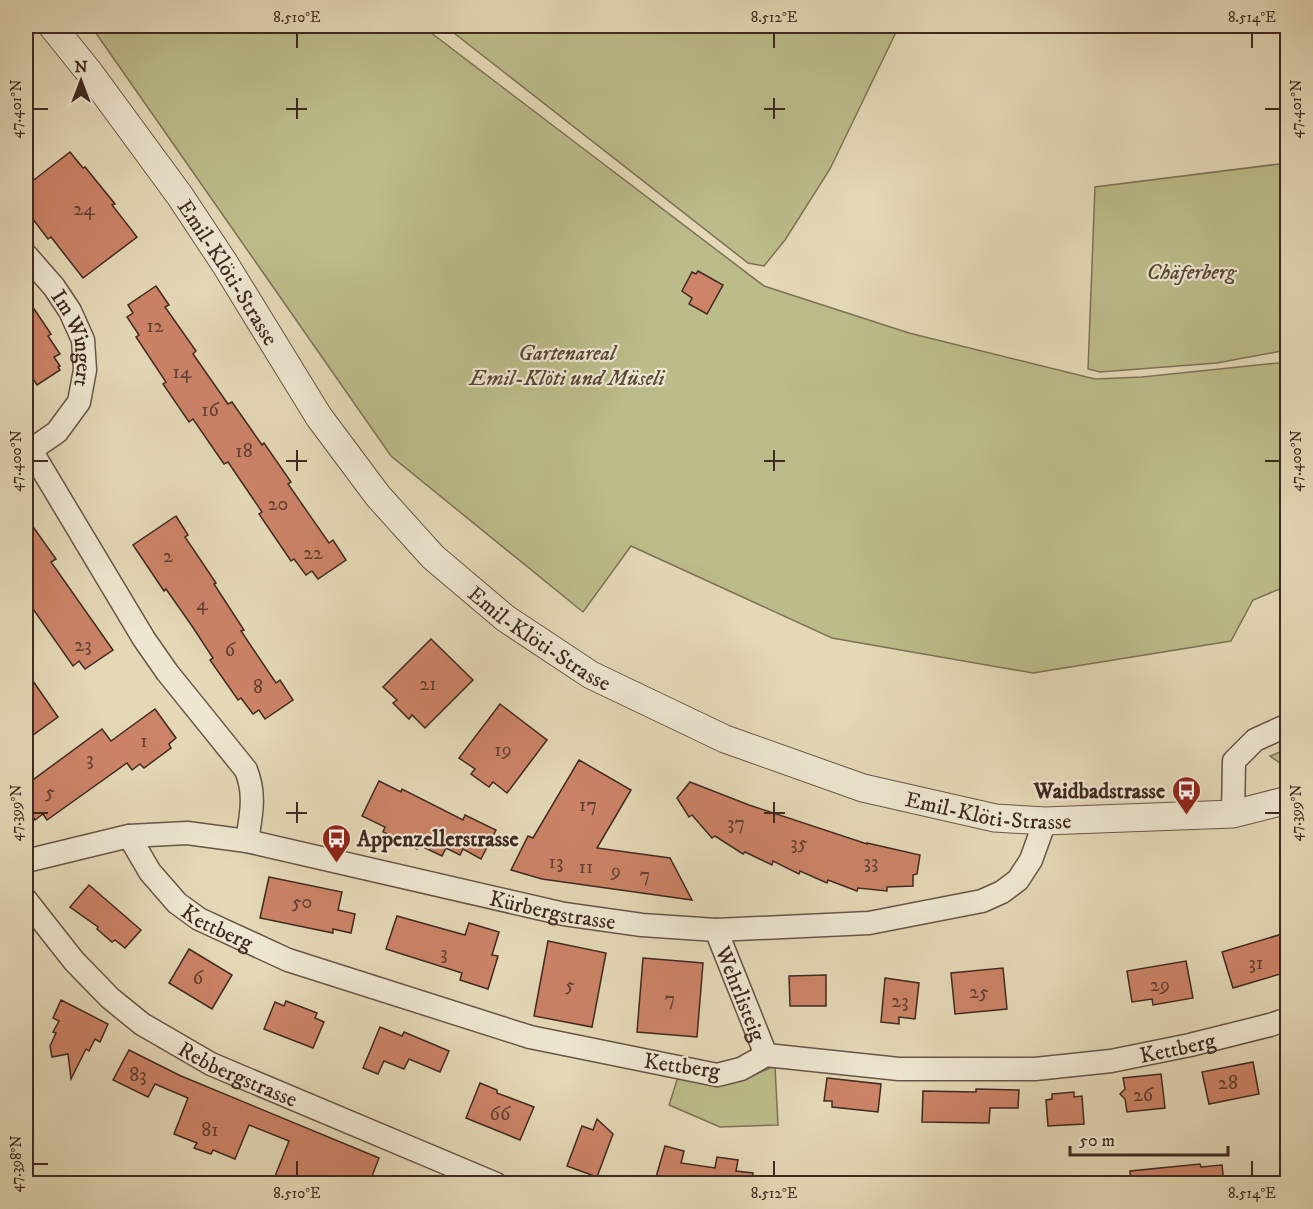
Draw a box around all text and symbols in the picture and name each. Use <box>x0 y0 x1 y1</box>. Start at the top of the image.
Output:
text: 8.510°E <box>273 8 321 27</box>
text: 8.512°E <box>751 8 798 27</box>
text: 8.514°E <box>1228 8 1276 27</box>
north arrow <box>51 51 111 111</box>
text: N <box>74 57 88 77</box>
text: 47.401°N <box>7 80 26 138</box>
text: 47.401°N <box>1287 80 1306 138</box>
street label: Emil-Klöti-Strasse <box>171 195 284 351</box>
house number: 24 <box>73 197 95 222</box>
park label: Chäferberg <box>1146 259 1238 286</box>
street label: Im Wingert <box>44 285 97 389</box>
house number: 12 <box>146 314 164 339</box>
park label: Gartenareal Emil-Klöti und Müseli <box>468 340 666 392</box>
house number: 14 <box>173 360 192 385</box>
house number: 16 <box>201 398 219 423</box>
text: 47.400°N <box>7 430 26 492</box>
text: 47.400°N <box>1287 430 1306 492</box>
house number: 18 <box>235 439 253 464</box>
house number: 20 <box>268 492 288 517</box>
house number: 22 <box>303 541 323 566</box>
house number: 2 <box>163 544 173 569</box>
street label: Emil-Klöti-Strasse <box>462 580 615 697</box>
house number: 4 <box>196 592 208 617</box>
house number: 23 <box>74 633 92 658</box>
house number: 6 <box>225 638 236 663</box>
house number: 21 <box>419 672 437 697</box>
house number: 8 <box>253 675 263 700</box>
house number: 1 <box>140 729 148 754</box>
house number: 19 <box>494 738 512 763</box>
house number: 3 <box>86 747 94 772</box>
bus stop icon: Waidbadstrasse <box>1170 774 1202 816</box>
place label: Waidbadstrasse <box>1033 778 1165 805</box>
house number: 5 <box>45 780 55 805</box>
text: 47.399°N <box>7 784 26 842</box>
text: 47.399°N <box>1287 784 1306 842</box>
street label: Emil-Klöti-Strasse <box>903 786 1072 836</box>
house number: 17 <box>579 793 597 818</box>
house number: 37 <box>727 811 745 836</box>
bus stop icon: Appenzellerstrasse <box>320 822 352 864</box>
place label: Appenzellerstrasse <box>356 826 519 853</box>
house number: 35 <box>790 831 808 856</box>
house number: 13 <box>549 850 563 875</box>
house number: 33 <box>864 850 878 875</box>
house number: 11 <box>579 855 593 880</box>
house number: 9 <box>610 859 621 884</box>
house number: 7 <box>640 863 650 888</box>
street label: Kürbergstrasse <box>487 885 617 936</box>
house number: 50 <box>292 890 312 915</box>
street label: Kettberg <box>175 898 257 957</box>
house number: 3 <box>440 941 448 966</box>
street label: Wehrlisteig <box>708 941 771 1045</box>
house number: 31 <box>1249 951 1263 976</box>
house number: 6 <box>193 966 204 991</box>
house number: 5 <box>565 973 575 998</box>
house number: 29 <box>1150 973 1170 998</box>
house number: 25 <box>969 980 989 1005</box>
house number: 7 <box>665 987 675 1012</box>
house number: 23 <box>891 989 909 1014</box>
street label: Kettberg <box>1137 1027 1219 1070</box>
street label: Rebbergstrasse <box>173 1036 301 1114</box>
street label: Kettberg <box>642 1048 722 1085</box>
house number: 83 <box>129 1063 147 1088</box>
house number: 28 <box>1218 1071 1238 1096</box>
house number: 26 <box>1133 1083 1154 1108</box>
house number: 66 <box>490 1102 511 1127</box>
house number: 81 <box>201 1118 219 1143</box>
scale bar <box>1070 1119 1228 1157</box>
text: 50 m <box>1079 1130 1115 1152</box>
text: 47.398°N <box>7 1135 26 1193</box>
text: 8.510°E <box>273 1184 321 1203</box>
text: 8.512°E <box>751 1184 798 1203</box>
text: 8.514°E <box>1228 1184 1276 1203</box>

